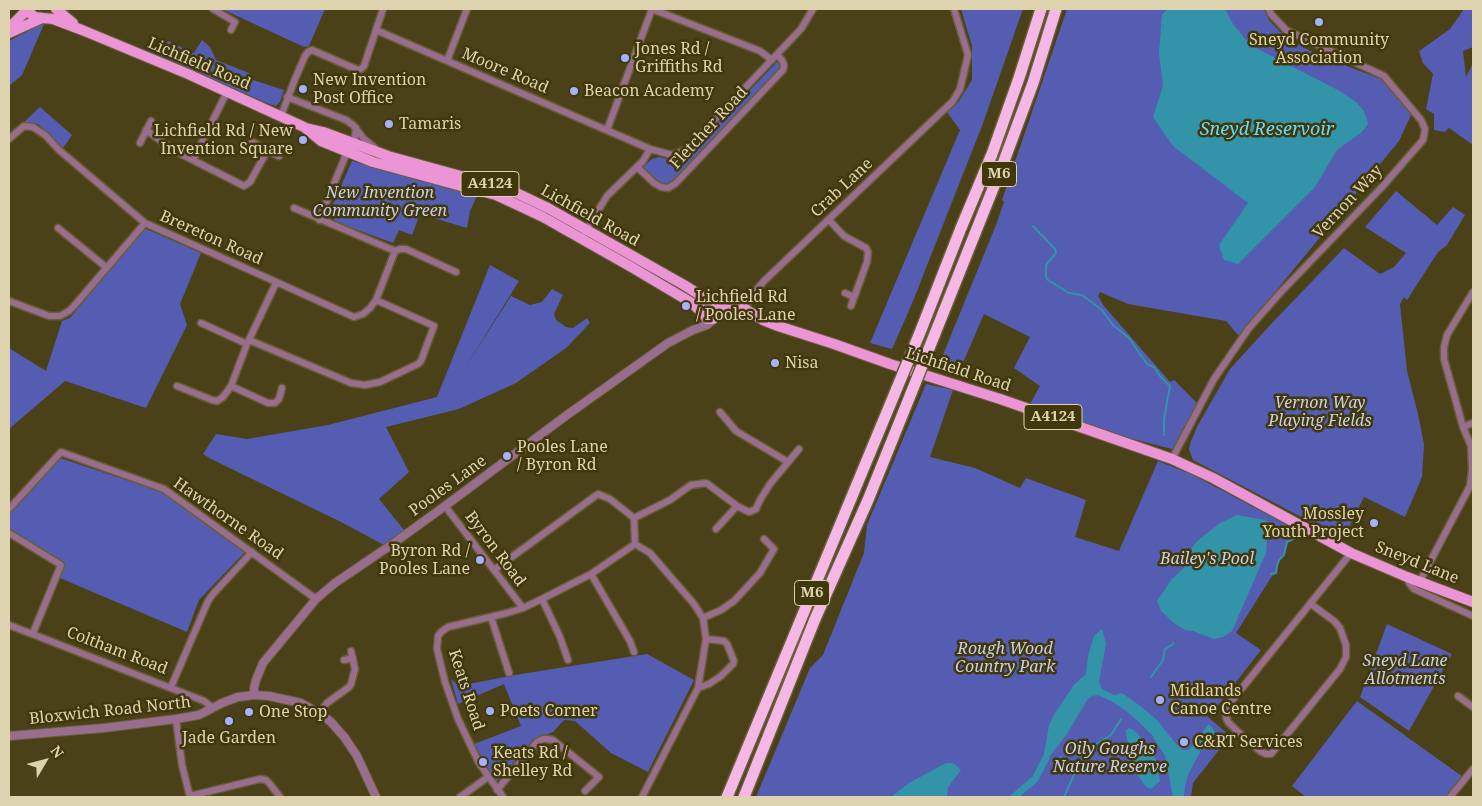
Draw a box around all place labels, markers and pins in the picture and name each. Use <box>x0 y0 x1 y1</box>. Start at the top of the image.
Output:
marker: Sneyd Community Association <box>1313 16 1325 28</box>
place label: Sneyd Community Association <box>1249 30 1389 68</box>
place label: Jones Rd / Griffiths Rd <box>635 39 723 77</box>
marker: Jones Rd / Griffiths Rd <box>619 52 631 64</box>
place label: New Invention Post Office <box>313 70 426 108</box>
place label: Beacon Academy <box>584 81 714 101</box>
marker: New Invention Post Office <box>297 83 309 95</box>
marker: Beacon Academy <box>568 85 580 97</box>
place label: Tamaris <box>399 114 461 134</box>
marker: Tamaris <box>383 118 395 130</box>
place label: Lichfield Rd / New Invention Square <box>154 121 293 159</box>
marker: Lichfield Rd / New Invention Square <box>297 134 309 146</box>
place label: Lichfield Rd / Pooles Lane <box>696 287 796 325</box>
marker: Lichfield Rd / Pooles Lane <box>680 300 692 312</box>
place label: Nisa <box>785 353 819 373</box>
marker: Nisa <box>769 357 781 369</box>
place label: Pooles Lane / Byron Rd <box>517 437 608 475</box>
marker: Pooles Lane / Byron Rd <box>501 450 513 462</box>
place label: Mossley Youth Project <box>1262 504 1364 542</box>
marker: Mossley Youth Project <box>1368 517 1380 529</box>
place label: Byron Rd / Pooles Lane <box>379 541 470 579</box>
marker: Byron Rd / Pooles Lane <box>474 554 486 566</box>
place label: Midlands Canoe Centre <box>1170 681 1272 719</box>
marker: Midlands Canoe Centre <box>1154 694 1166 706</box>
place label: Poets Corner <box>500 701 597 721</box>
place label: One Stop <box>259 702 327 722</box>
marker: Poets Corner <box>484 705 496 717</box>
marker: One Stop <box>243 706 255 718</box>
marker: Jade Garden <box>223 715 235 727</box>
place label: Jade Garden <box>182 728 276 748</box>
place label: C&RT Services <box>1194 732 1303 752</box>
marker: C&RT Services <box>1178 736 1190 748</box>
place label: Keats Rd / Shelley Rd <box>493 743 572 781</box>
marker: Keats Rd / Shelley Rd <box>477 756 489 768</box>

